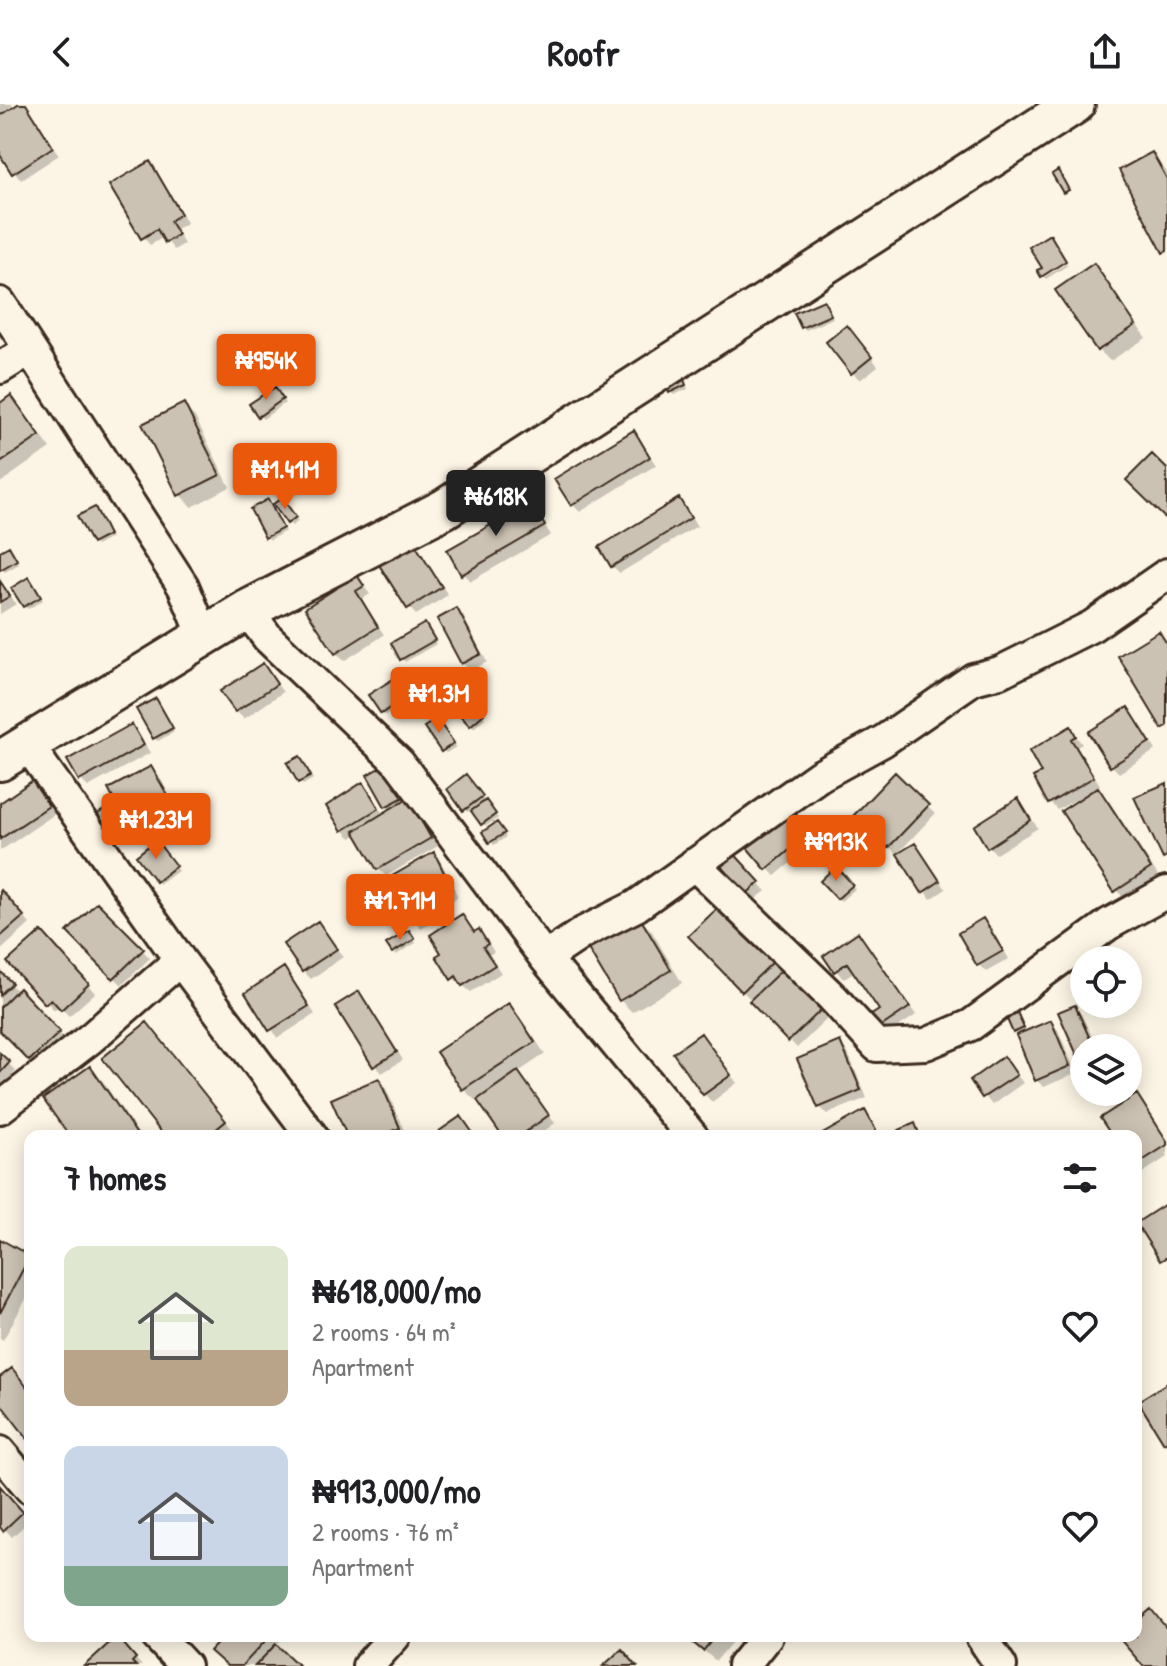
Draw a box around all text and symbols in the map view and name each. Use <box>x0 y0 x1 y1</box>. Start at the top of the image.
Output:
text: Roofr <box>547 28 620 77</box>
icon: back <box>40 30 84 74</box>
icon: share <box>1083 30 1127 74</box>
pin: ₦954K <box>210 334 322 402</box>
text: ₦954K <box>235 342 297 377</box>
pin: ₦1.41M <box>220 443 350 511</box>
text: ₦1.41M <box>251 451 319 486</box>
pin: ₦618K <box>440 470 552 538</box>
text: ₦618K <box>464 478 528 513</box>
pin: ₦1.3M <box>383 667 495 735</box>
text: ₦1.3M <box>409 675 469 710</box>
pin: ₦1.23M <box>91 793 221 861</box>
text: ₦1.23M <box>119 801 193 836</box>
pin: ₦913K <box>780 815 892 883</box>
text: ₦913K <box>804 823 868 858</box>
pin: ₦1.71M <box>335 874 465 942</box>
text: ₦1.71M <box>364 882 436 917</box>
map controls <box>1070 946 1142 1106</box>
button: locate <box>1070 946 1142 1018</box>
button: layers <box>1070 1034 1142 1106</box>
text: 7 homes <box>64 1155 166 1201</box>
icon: filters <box>1058 1156 1102 1200</box>
text: ₦618,000/mo <box>312 1268 481 1314</box>
icon: home <box>128 1278 224 1374</box>
icon: heart <box>1058 1304 1102 1348</box>
text: 2 rooms · 64 m² <box>312 1314 456 1349</box>
text: Apartment <box>312 1349 414 1384</box>
text: ₦913,000/mo <box>312 1468 480 1514</box>
icon: home <box>128 1478 224 1574</box>
icon: heart <box>1058 1504 1102 1548</box>
text: 2 rooms · 76 m² <box>312 1514 459 1549</box>
text: Apartment <box>312 1549 414 1584</box>

